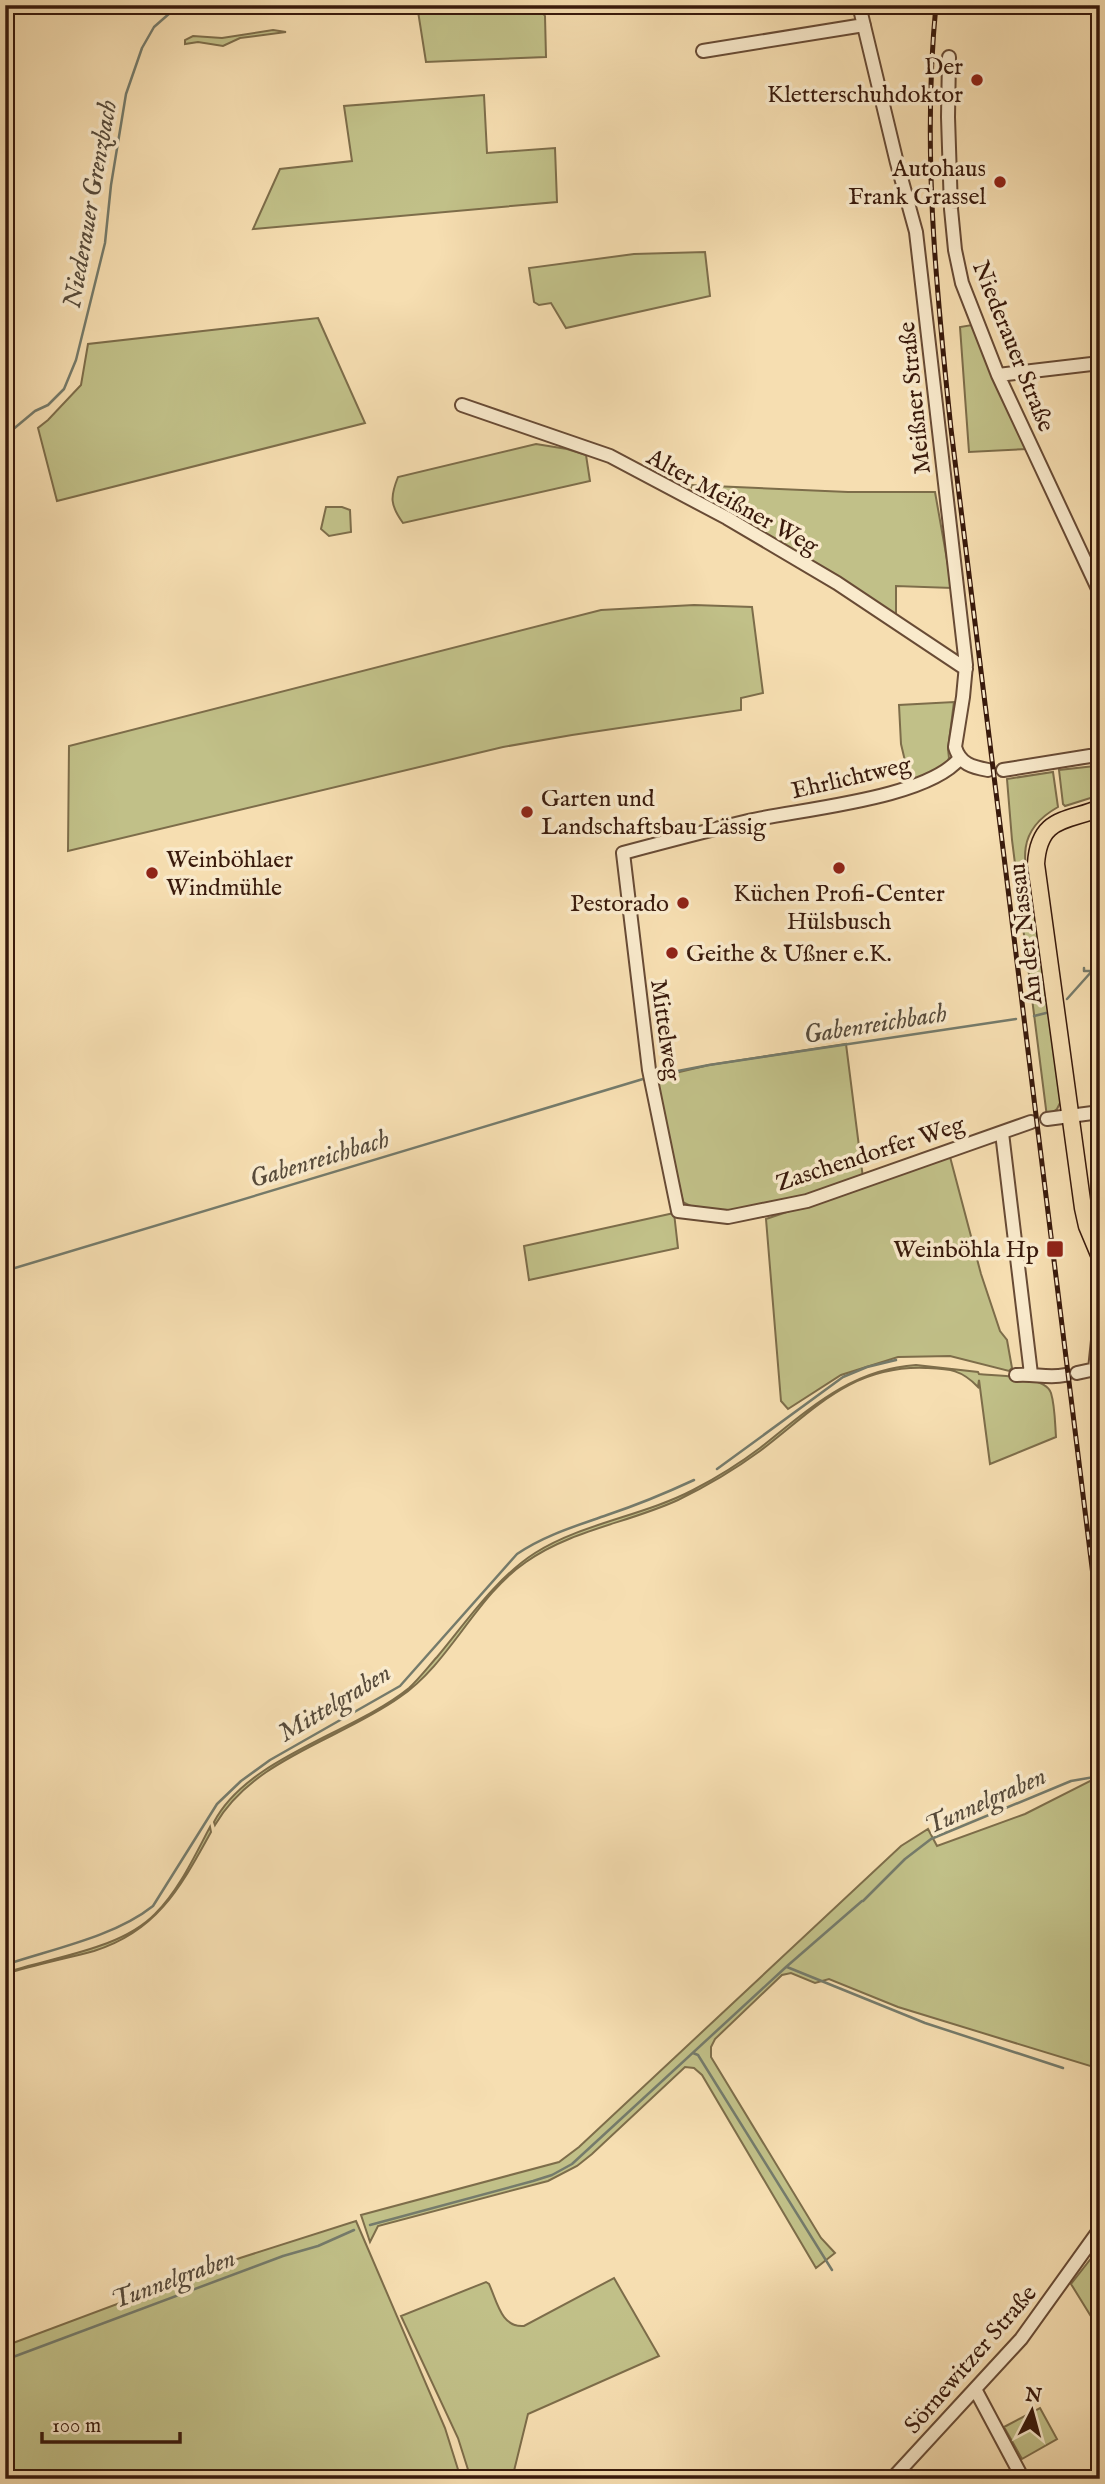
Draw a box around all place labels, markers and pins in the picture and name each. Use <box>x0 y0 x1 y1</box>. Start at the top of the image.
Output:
place label: Der Kletterschuhdoktor <box>767 52 963 111</box>
marker: Der Kletterschuhdoktor <box>969 72 985 88</box>
place label: Autohaus Frank Grassel <box>848 154 986 213</box>
marker: Autohaus Frank Grassel <box>992 174 1008 190</box>
place label: Garten und Landschaftsbau Lässig <box>541 784 767 843</box>
marker: Garten und Landschaftsbau Lässig <box>519 804 535 820</box>
place label: Weinböhlaer Windmühle <box>166 845 293 904</box>
marker: Küchen Profi-Center Hülsbusch <box>831 860 847 876</box>
marker: Weinböhlaer Windmühle <box>144 865 160 881</box>
place label: Küchen Profi-Center Hülsbusch <box>733 879 945 938</box>
place label: Pestorado <box>570 889 669 920</box>
marker: Pestorado <box>675 895 691 911</box>
place label: Geithe & Ußner e.K. <box>686 939 892 970</box>
marker: Geithe & Ußner e.K. <box>664 945 680 961</box>
place label: Weinböhla Hp <box>893 1235 1039 1266</box>
marker: Weinböhla Hp <box>1045 1239 1065 1259</box>

